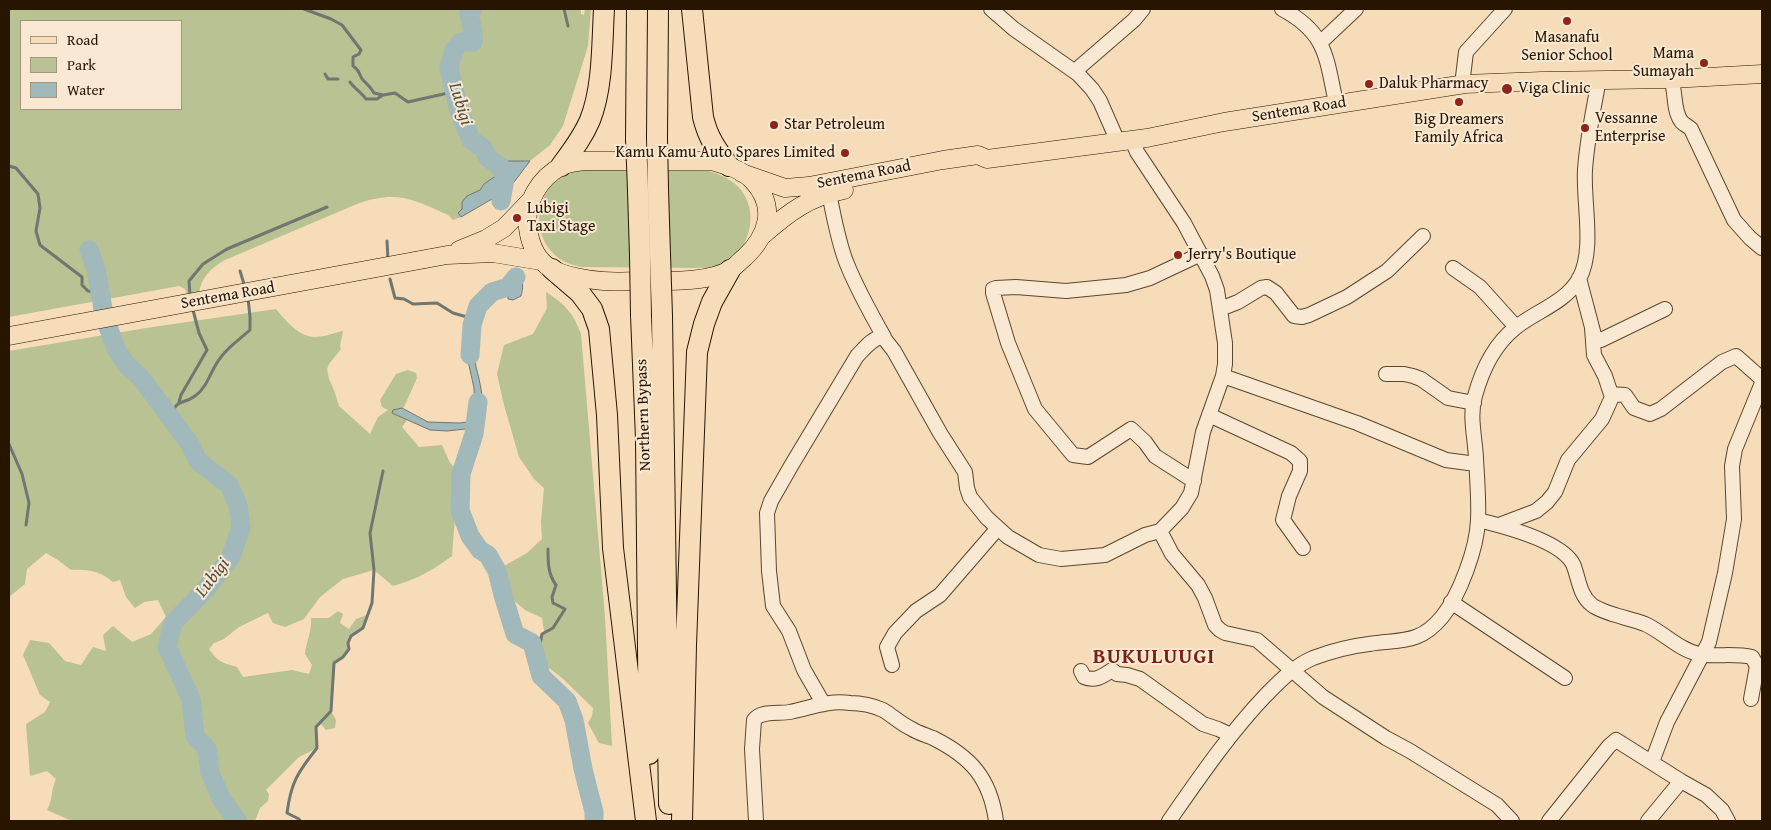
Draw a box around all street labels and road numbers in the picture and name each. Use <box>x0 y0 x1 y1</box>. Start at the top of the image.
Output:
street label: Sentema Road <box>1251 93 1347 127</box>
street label: Sentema Road <box>815 157 913 193</box>
street label: Sentema Road <box>180 278 276 314</box>
street label: Northern Bypass <box>632 358 656 472</box>

